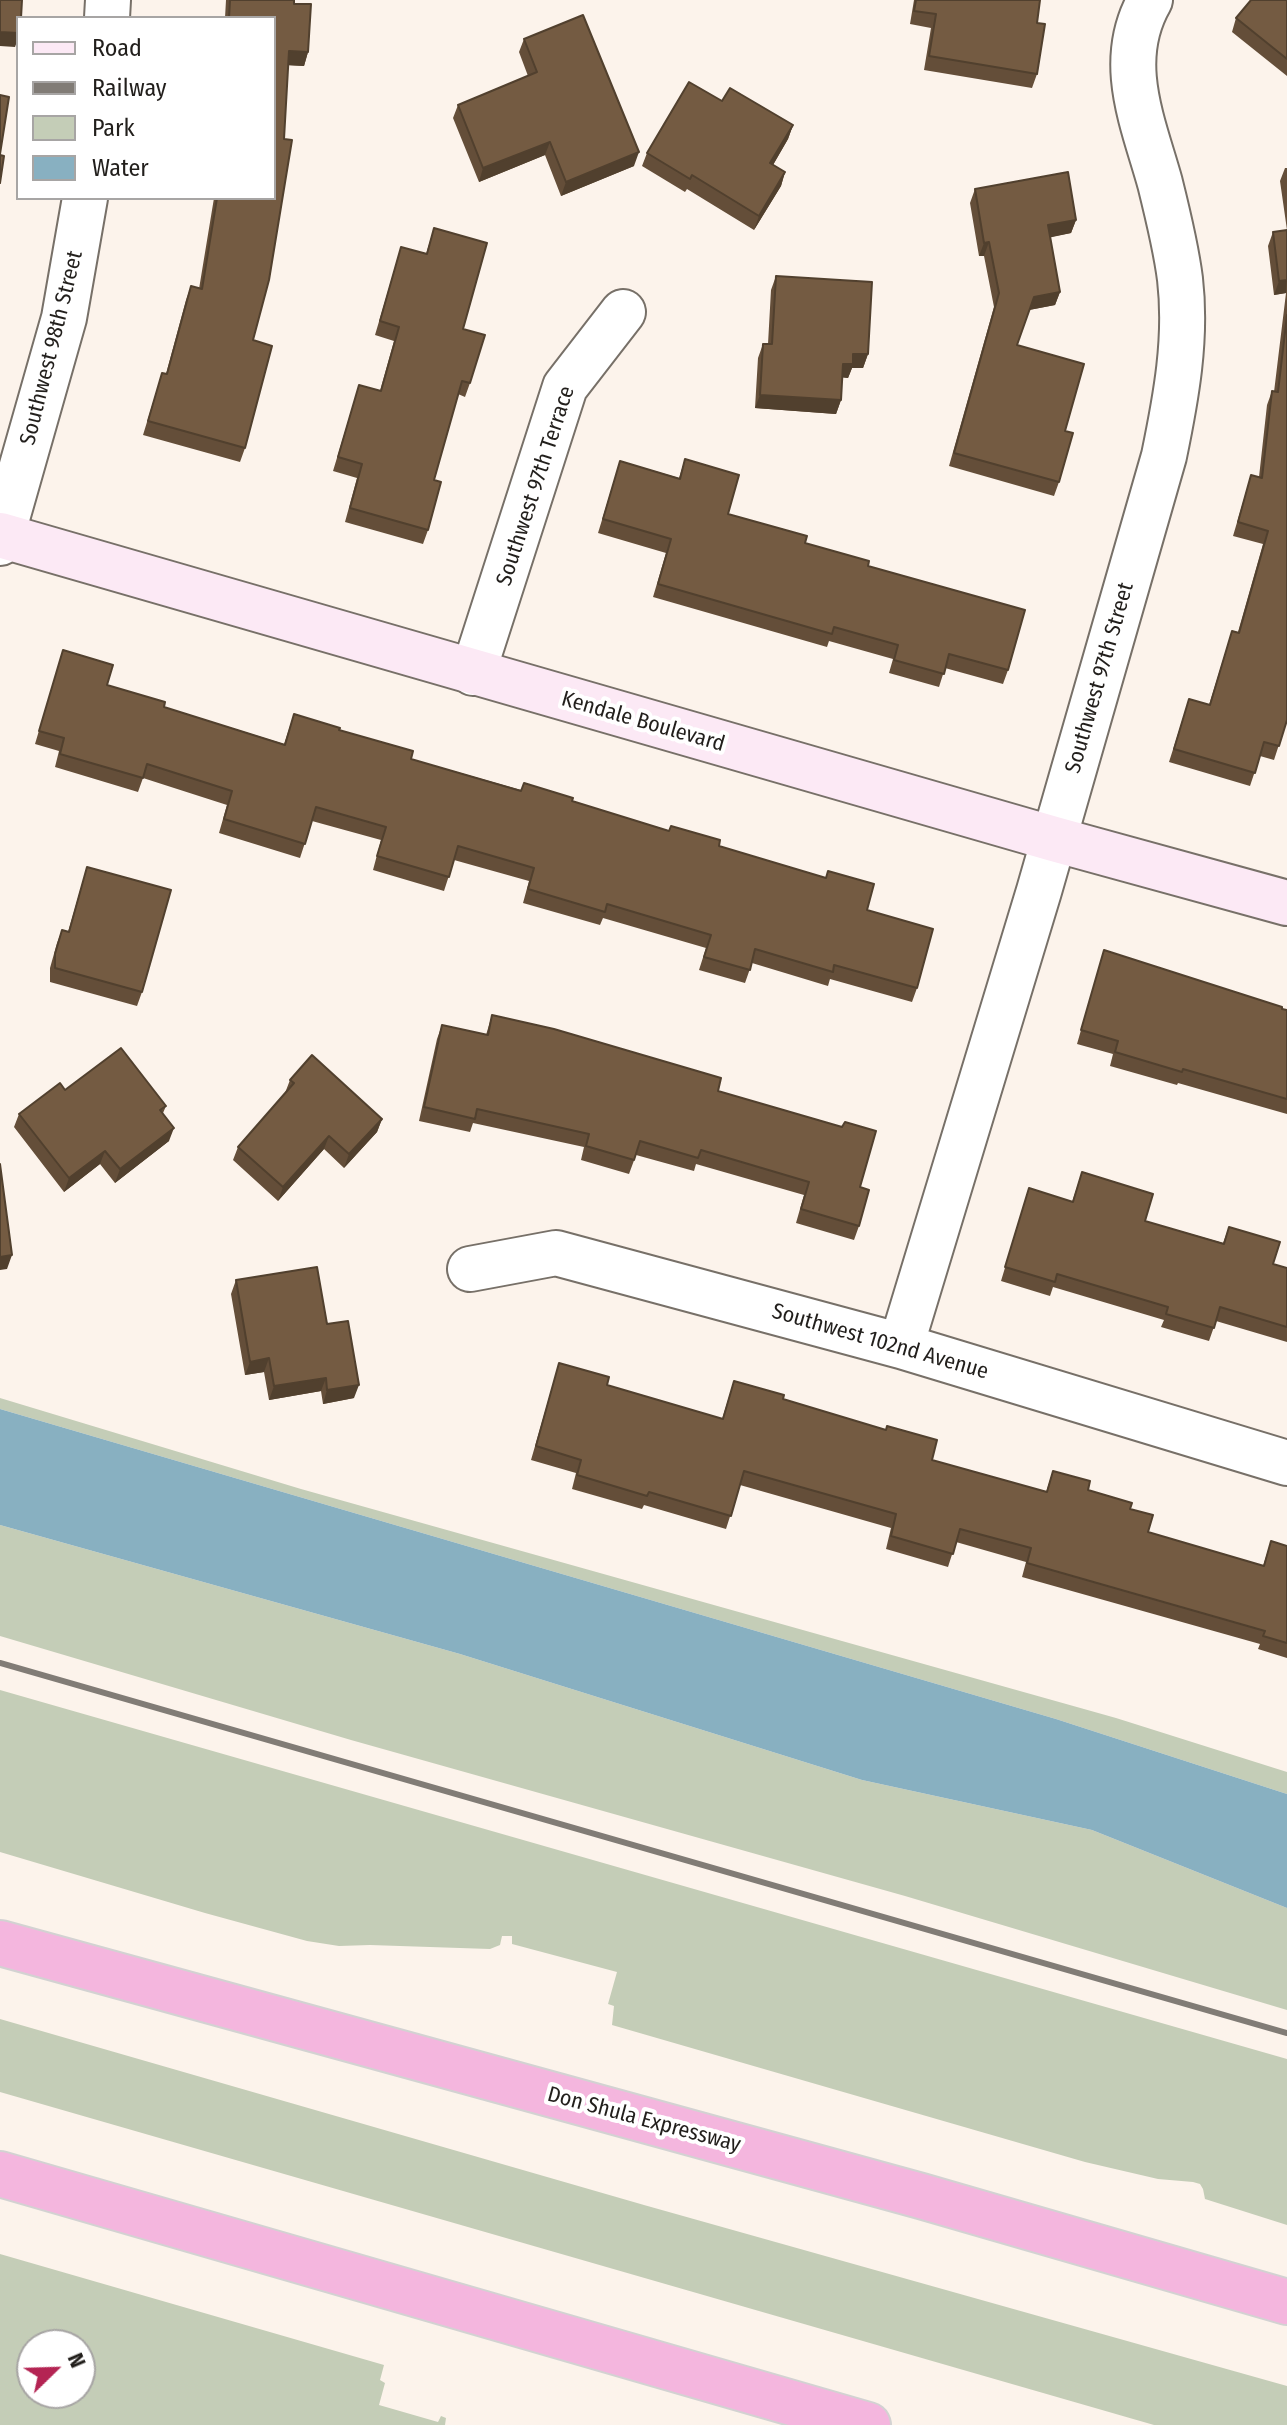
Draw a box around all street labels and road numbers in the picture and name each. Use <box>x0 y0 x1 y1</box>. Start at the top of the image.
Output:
street label: Southwest 98th Street <box>15 248 89 448</box>
street label: Southwest 97th Terrace <box>491 383 581 589</box>
street label: Southwest 97th Street <box>1060 580 1140 776</box>
street label: Kendale Boulevard <box>558 686 728 758</box>
street label: Southwest 102nd Avenue <box>769 1298 991 1386</box>
street label: Don Shula Expressway <box>544 2081 744 2159</box>

